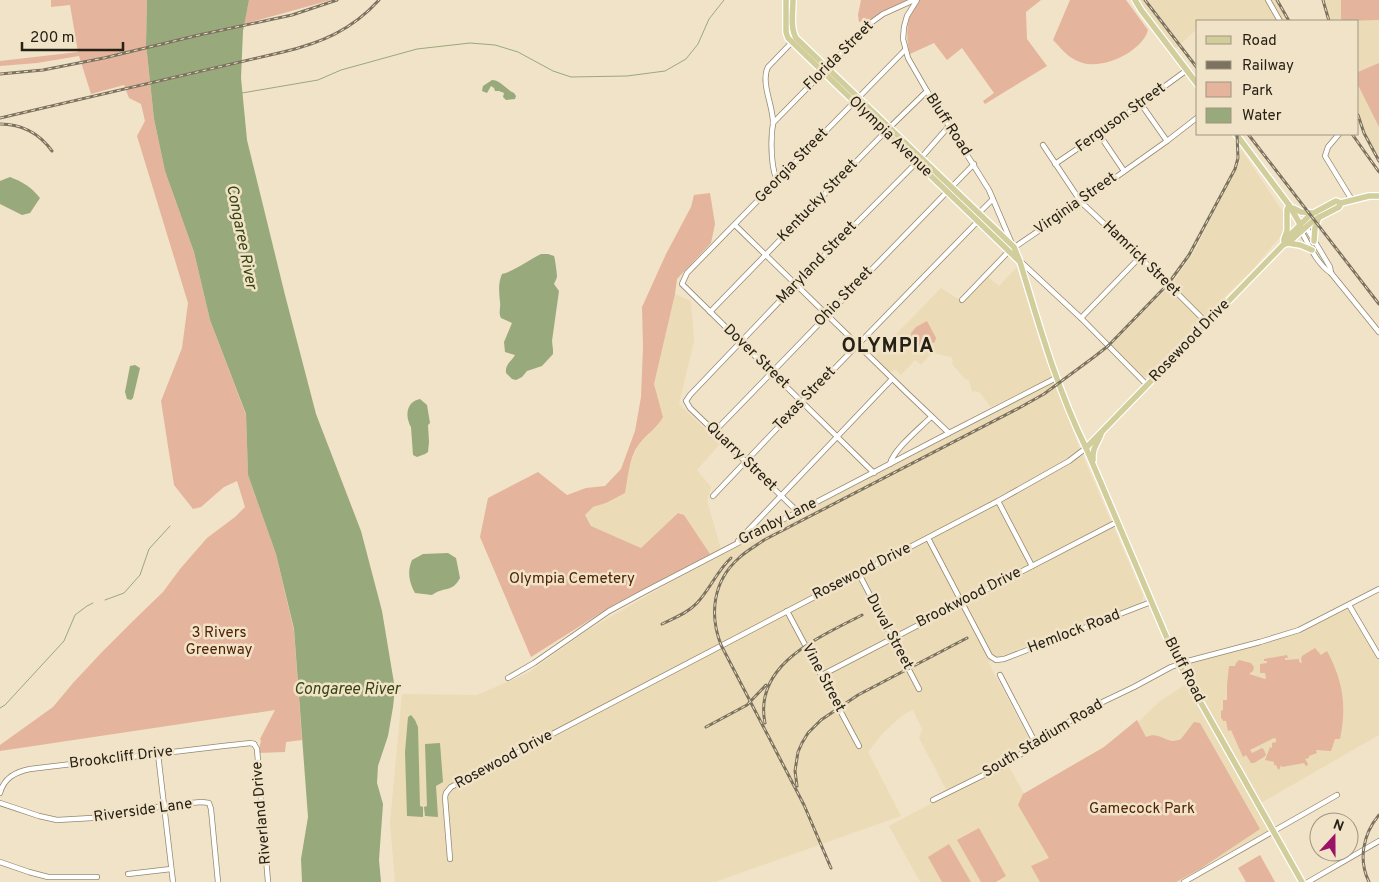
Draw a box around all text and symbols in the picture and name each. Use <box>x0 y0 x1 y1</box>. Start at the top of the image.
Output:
street label: Florida Street <box>800 17 878 95</box>
scale bar <box>22 20 124 52</box>
legend <box>1196 20 1359 135</box>
text: 200 m <box>30 29 75 48</box>
text: Road <box>1242 32 1277 51</box>
text: Railway <box>1242 57 1294 76</box>
street label: Ferguson Street <box>1072 79 1170 157</box>
text: Park <box>1242 82 1273 101</box>
street label: Bluff Road <box>921 90 975 160</box>
street label: Olympia Avenue <box>844 92 936 182</box>
text: Water <box>1242 107 1282 126</box>
street label: Georgia Street <box>751 124 833 208</box>
street label: Kentucky Street <box>774 156 862 246</box>
street label: Virginia Street <box>1031 169 1121 239</box>
water label: Congaree River <box>221 183 261 293</box>
street label: Hamrick Street <box>1098 217 1184 301</box>
street label: Maryland Street <box>773 218 861 308</box>
street label: Ohio Street <box>811 263 877 331</box>
street label: Rosewood Drive <box>1146 296 1234 386</box>
street label: Dover Street <box>719 321 793 393</box>
district label: OLYMPIA <box>841 334 935 360</box>
street label: Texas Street <box>770 363 840 435</box>
street label: Quarry Street <box>701 418 781 496</box>
street label: Granby Lane <box>736 494 820 550</box>
street label: Rosewood Drive <box>810 539 914 605</box>
street label: Brookwood Drive <box>913 563 1025 633</box>
park label: Olympia Cemetery <box>509 570 635 589</box>
street label: Duval Street <box>861 591 917 673</box>
street label: Hemlock Road <box>1025 606 1123 658</box>
park label: 3 Rivers Greenway <box>185 624 253 660</box>
street label: Bluff Road <box>1160 634 1208 706</box>
street label: Vine Street <box>797 640 849 716</box>
water label: Congaree River <box>294 680 402 700</box>
street label: South Stadium Road <box>979 696 1107 782</box>
street label: Rosewood Drive <box>452 726 556 794</box>
street label: Brookcliff Drive <box>68 742 174 774</box>
street label: Riverland Drive <box>248 761 276 865</box>
street label: Riverside Lane <box>92 795 194 827</box>
park label: Gamecock Park <box>1089 800 1195 819</box>
north arrow <box>1309 812 1359 862</box>
text: N <box>1330 817 1346 836</box>

